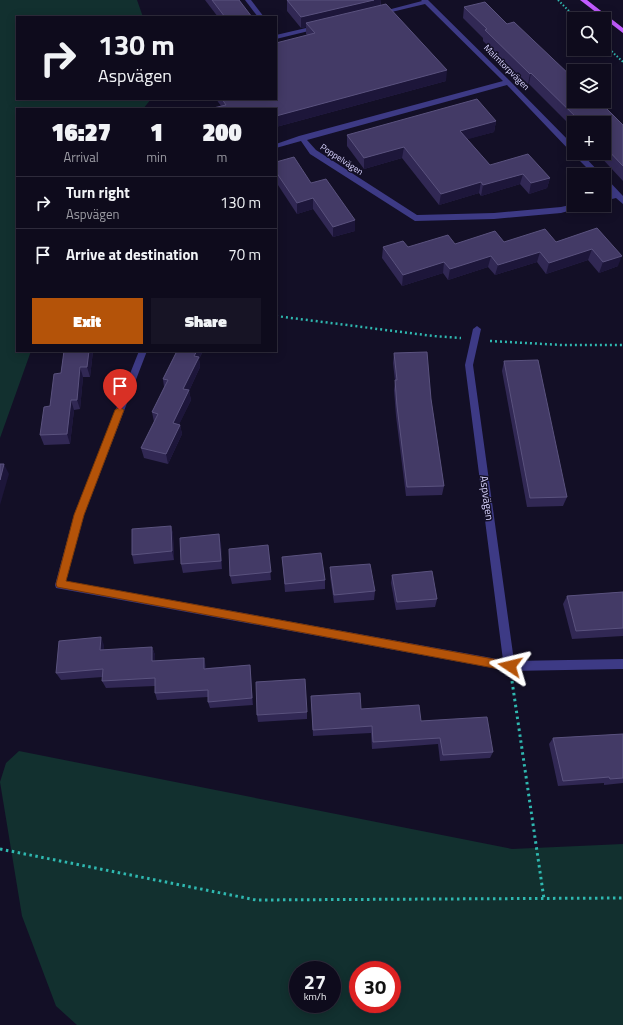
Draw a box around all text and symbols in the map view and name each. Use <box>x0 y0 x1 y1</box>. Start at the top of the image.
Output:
map controls <box>567 12 611 212</box>
button: search <box>567 12 611 56</box>
text: 130 m <box>98 23 175 66</box>
icon: right <box>32 32 84 84</box>
street label: Malmtorpvägen <box>481 41 533 93</box>
text: Aspvägen <box>98 62 172 89</box>
button: layers <box>567 64 611 108</box>
text: 16:27 <box>51 114 111 150</box>
text: 1 <box>150 114 163 150</box>
text: 200 <box>202 114 242 150</box>
button: + <box>567 116 611 160</box>
street label: Poppelvägen <box>318 140 366 178</box>
text: Arrival <box>63 147 99 167</box>
text: min <box>146 147 167 167</box>
text: m <box>216 147 227 167</box>
button: − <box>567 168 611 212</box>
text: Turn right <box>66 181 130 204</box>
text: 130 m <box>220 191 261 214</box>
icon: right <box>32 192 54 214</box>
text: Aspvägen <box>66 204 119 224</box>
text: Arrive at destination <box>66 243 199 266</box>
text: 70 m <box>228 243 261 266</box>
icon: arrive <box>32 244 54 266</box>
button: Exit <box>32 298 143 344</box>
button: Share <box>151 298 261 344</box>
pin <box>103 369 137 410</box>
icon: arrive <box>109 375 131 397</box>
street label: Aspvägen <box>476 474 498 522</box>
position arrow <box>489 645 531 687</box>
speed limit sign: 30 <box>349 961 401 1013</box>
text: 27 <box>304 966 326 997</box>
text: km/h <box>304 989 326 1004</box>

